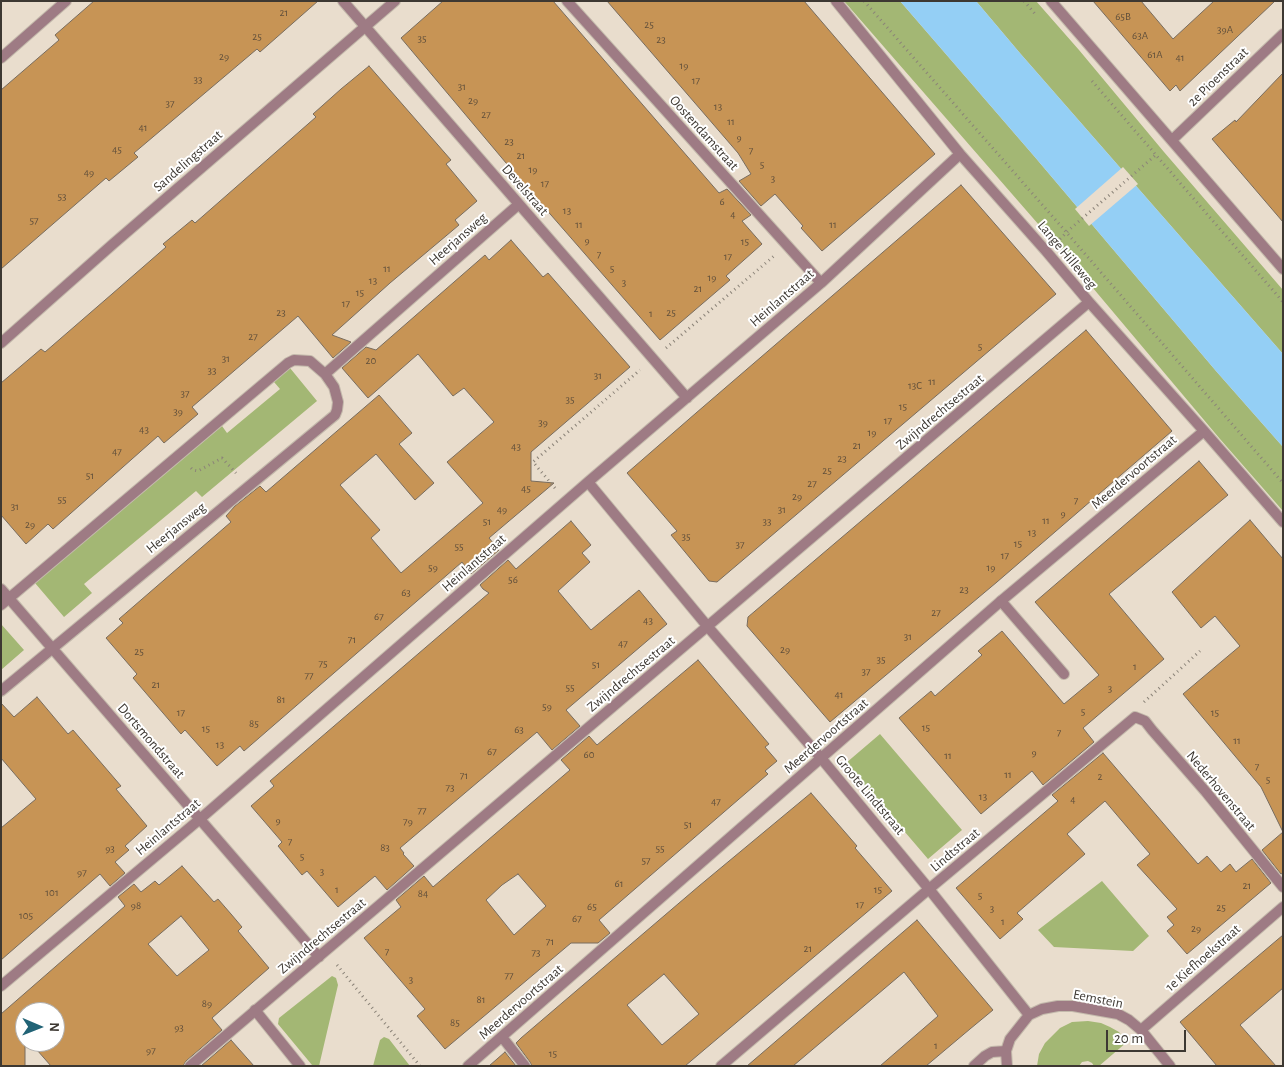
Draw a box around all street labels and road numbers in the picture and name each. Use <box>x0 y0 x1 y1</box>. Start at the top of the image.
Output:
street label: 2e Pioenstraat <box>1184 44 1252 110</box>
street label: Oostendamstraat <box>666 92 742 174</box>
street label: Sandelingstraat <box>150 126 226 196</box>
street label: Develstraat <box>498 161 552 219</box>
street label: Heerjansweg <box>425 209 491 269</box>
street label: Lange Hilleweg <box>1034 218 1100 292</box>
street label: Heinlantstraat <box>747 266 817 330</box>
street label: Zwijndrechtsestraat <box>893 370 987 454</box>
street label: Meerdervoortstraat <box>1088 431 1180 513</box>
street label: Heerjansweg <box>143 499 209 557</box>
street label: Heinlantstraat <box>439 531 509 595</box>
street label: Zwijndrechtsestraat <box>584 632 678 716</box>
street label: Meerdervoortstraat <box>780 695 872 777</box>
street label: Dortsmondstraat <box>114 700 188 782</box>
street label: Nederhovenstraat <box>1183 748 1259 834</box>
street label: Groote Lindtstraat <box>832 752 908 838</box>
street label: Heinlantstraat <box>132 795 204 859</box>
street label: Lindtstraat <box>927 824 983 876</box>
street label: Zwijndrechtsestraat <box>275 894 369 978</box>
street label: 1e Kiefhoekstraat <box>1162 921 1244 995</box>
street label: Meerdervoortstraat <box>475 961 567 1043</box>
street label: Eemstein <box>1072 986 1124 1012</box>

